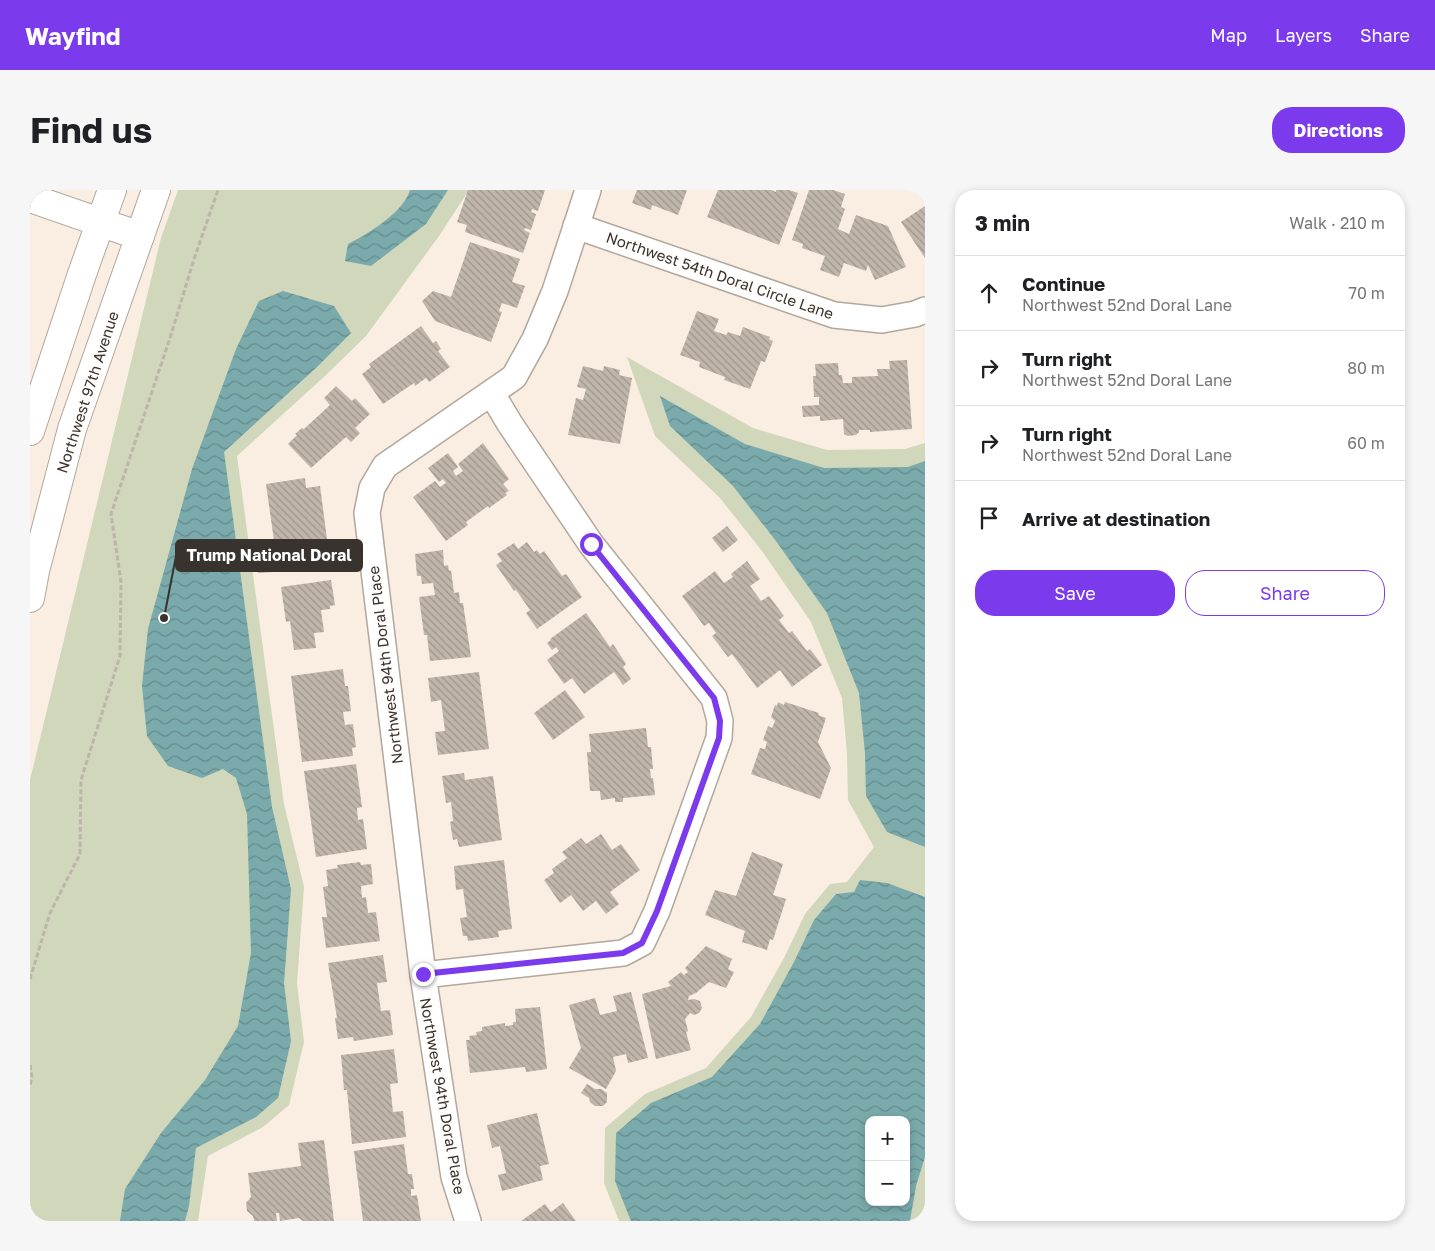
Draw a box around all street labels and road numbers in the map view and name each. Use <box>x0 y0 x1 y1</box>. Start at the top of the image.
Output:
street label: Northwest 54th Doral Circle Lane <box>604 228 836 323</box>
street label: Northwest 97th Avenue <box>52 309 122 475</box>
street label: Northwest 94th Doral Place <box>364 565 406 765</box>
street label: Northwest 94th Doral Place <box>417 996 469 1196</box>

